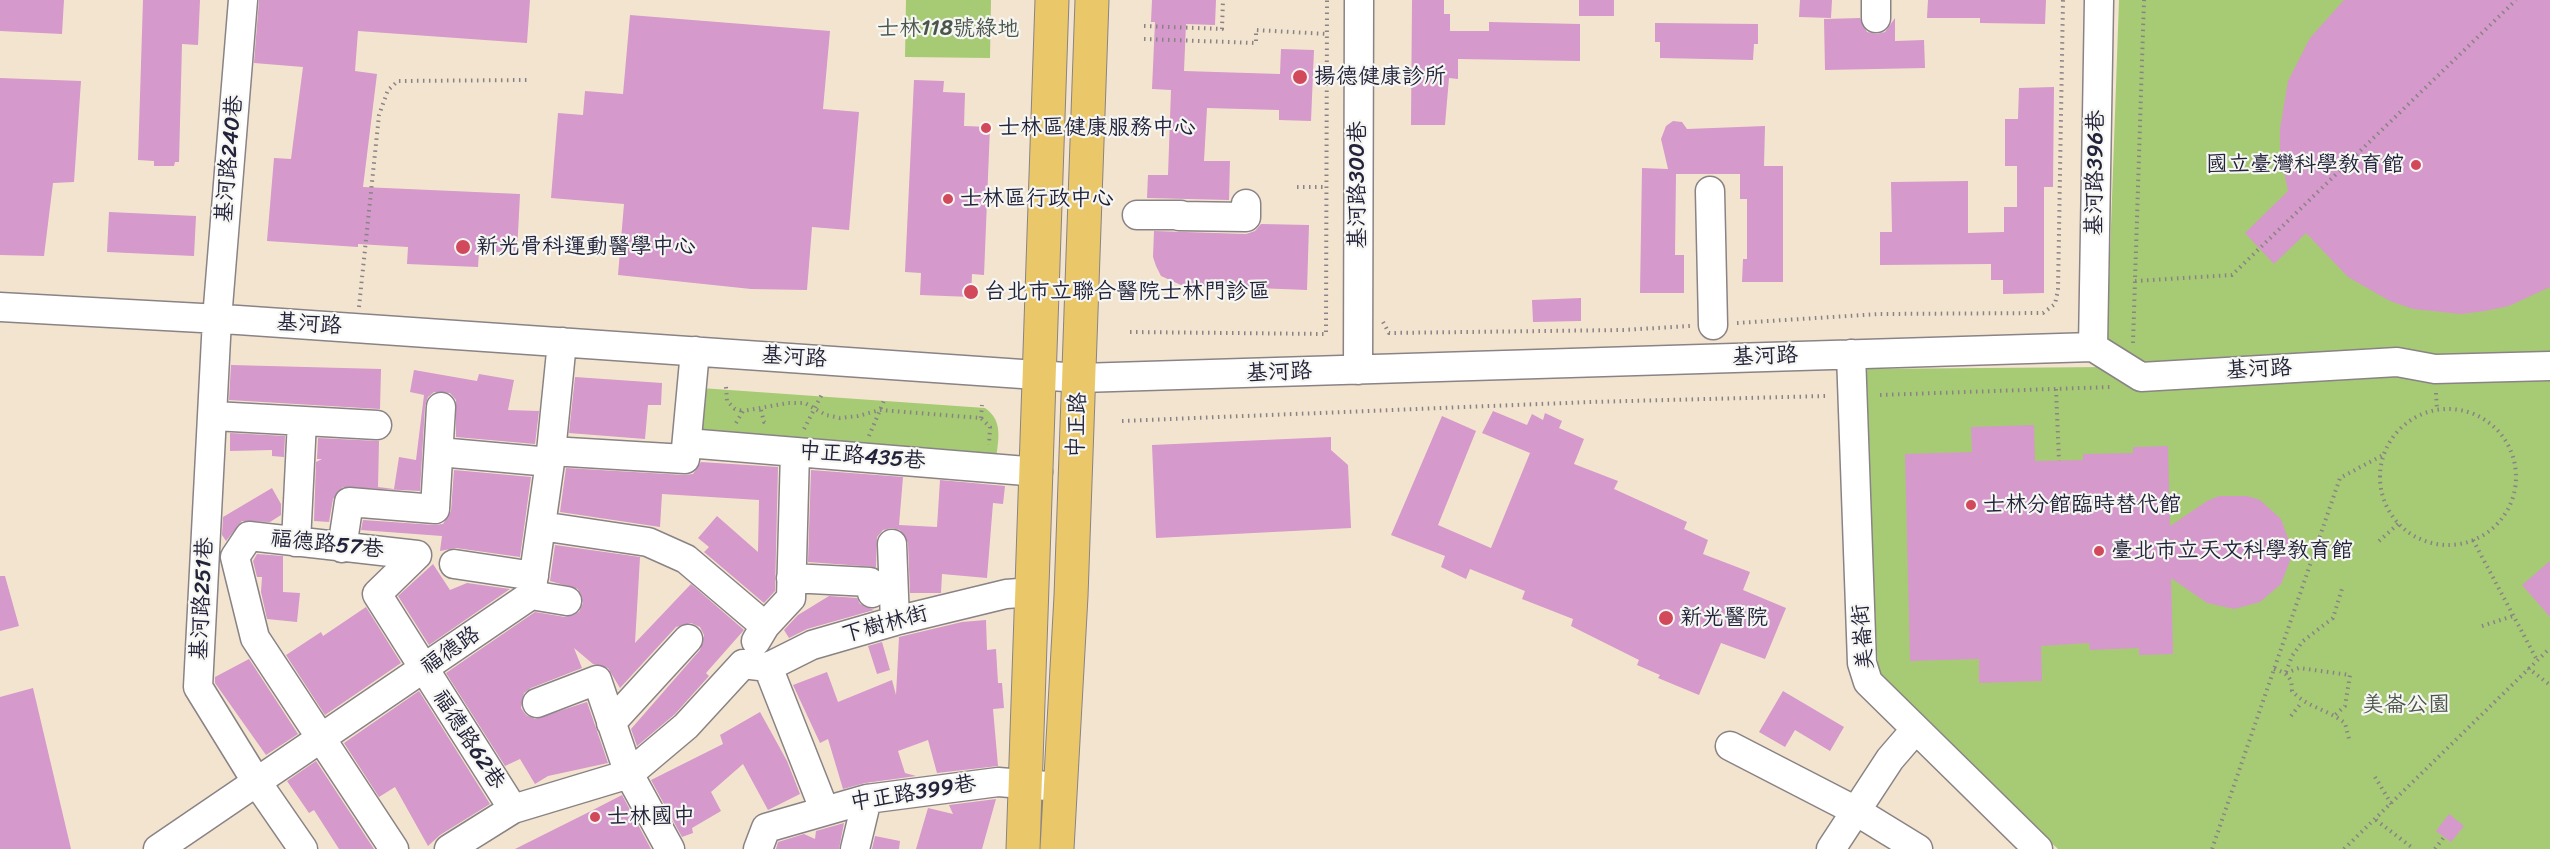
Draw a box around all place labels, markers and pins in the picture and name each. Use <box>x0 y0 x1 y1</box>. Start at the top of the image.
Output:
place label: 揚德健康診所 <box>1314 64 1446 90</box>
marker: 揚德健康診所 <box>1291 68 1309 86</box>
place label: 士林區健康服務中心 <box>998 115 1196 141</box>
marker: 士林區健康服務中心 <box>979 121 993 135</box>
place label: 國立臺灣科學教育館 <box>2206 152 2404 178</box>
marker: 國立臺灣科學教育館 <box>2409 158 2423 172</box>
place label: 士林區行政中心 <box>960 186 1114 212</box>
marker: 士林區行政中心 <box>941 192 955 206</box>
place label: 新光骨科運動醫學中心 <box>476 234 696 260</box>
marker: 新光骨科運動醫學中心 <box>454 238 472 256</box>
place label: 台北市立聯合醫院士林門診區 <box>984 279 1270 305</box>
marker: 台北市立聯合醫院士林門診區 <box>962 283 980 301</box>
place label: 士林分館臨時替代館 <box>1983 492 2181 518</box>
marker: 士林分館臨時替代館 <box>1964 498 1978 512</box>
place label: 臺北市立天文科學教育館 <box>2111 538 2353 564</box>
marker: 臺北市立天文科學教育館 <box>2092 544 2106 558</box>
place label: 新光醫院 <box>1680 605 1768 631</box>
marker: 新光醫院 <box>1657 609 1675 627</box>
place label: 士林國中 <box>607 804 695 830</box>
marker: 士林國中 <box>588 810 602 824</box>

